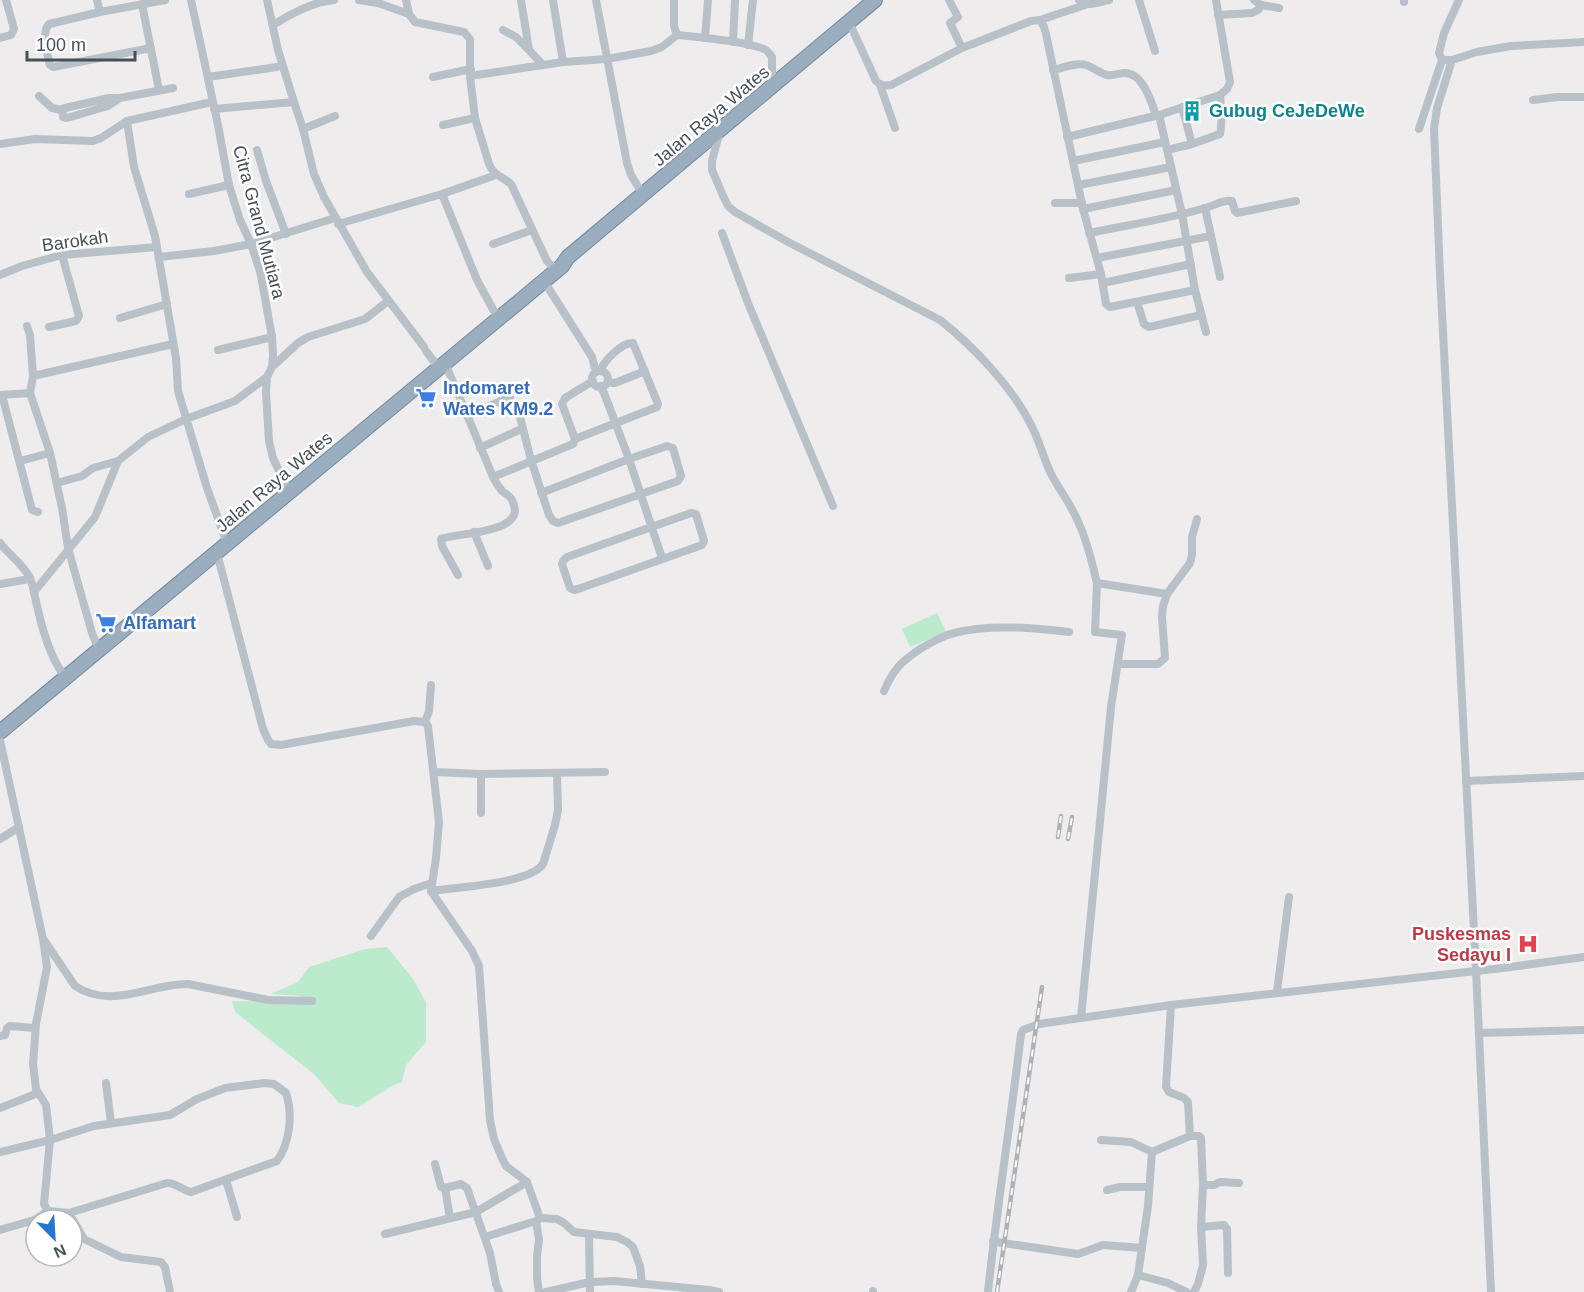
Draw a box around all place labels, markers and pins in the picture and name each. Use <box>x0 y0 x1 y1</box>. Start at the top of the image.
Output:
building icon: Gubug CeJeDeWe <box>1180 99 1204 123</box>
place label: Gubug CeJeDeWe <box>1209 101 1365 121</box>
place label: Indomaret Wates KM9.2 <box>443 378 553 419</box>
supermarket icon: Indomaret Wates KM9.2 <box>414 386 438 410</box>
supermarket icon: Alfamart <box>94 611 118 635</box>
place label: Alfamart <box>123 613 196 633</box>
place label: Puskesmas Sedayu I <box>1412 924 1511 965</box>
hospital icon: Puskesmas Sedayu I <box>1516 932 1540 956</box>

